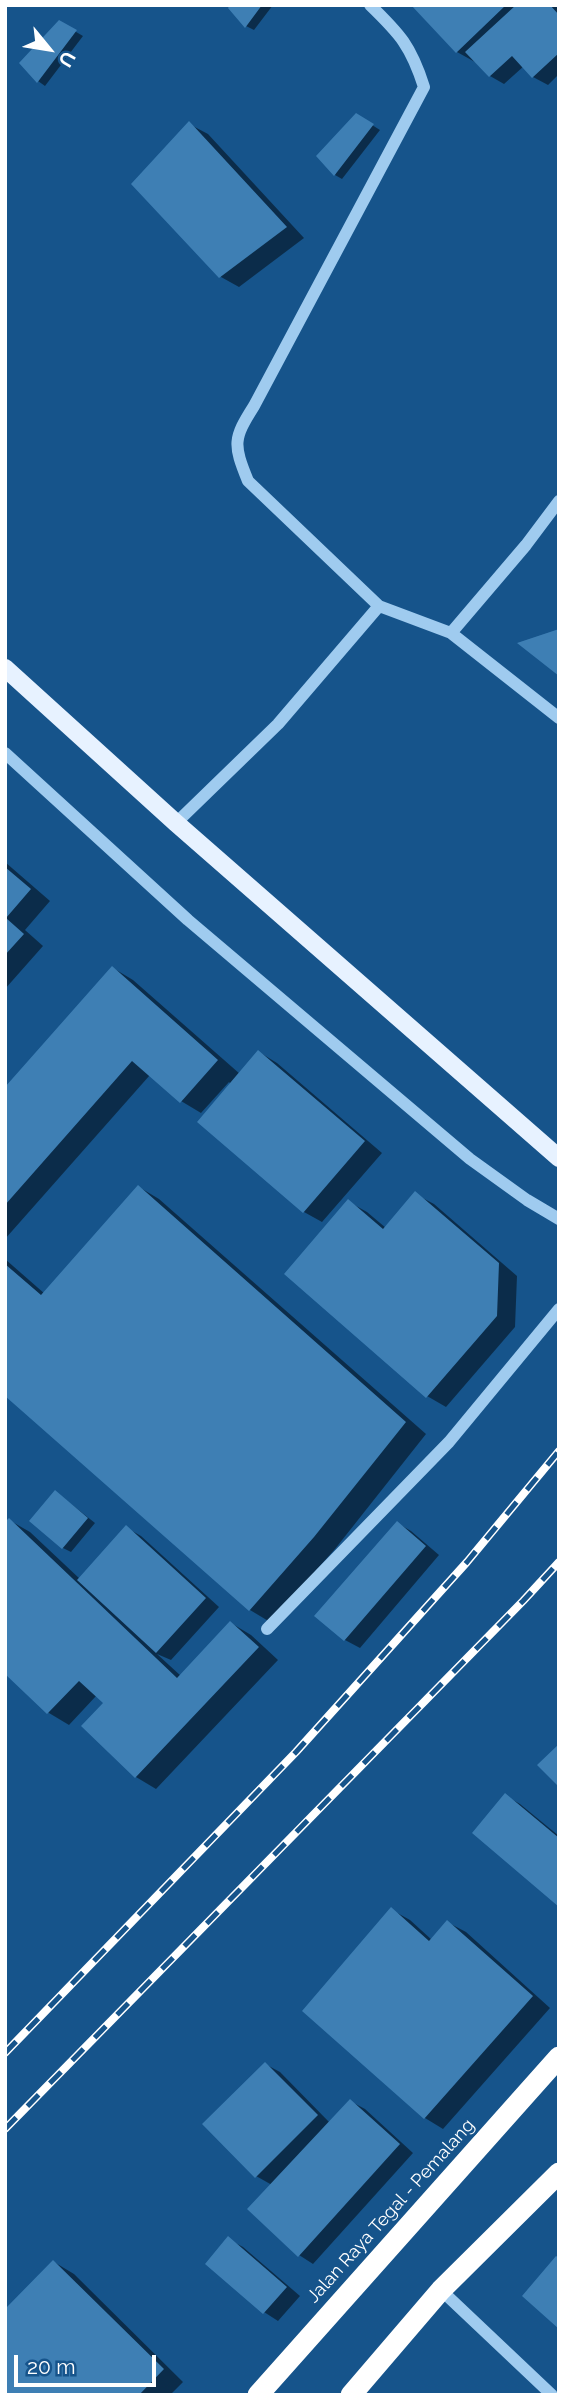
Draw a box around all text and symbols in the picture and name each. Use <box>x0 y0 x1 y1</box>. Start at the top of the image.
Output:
north arrow <box>14 14 84 84</box>
text: U <box>54 48 80 71</box>
street label: Jalan Raya Tegal - Pemalang <box>303 2115 479 2307</box>
scale bar <box>18 2340 159 2384</box>
text: 20 m <box>27 2354 75 2379</box>

